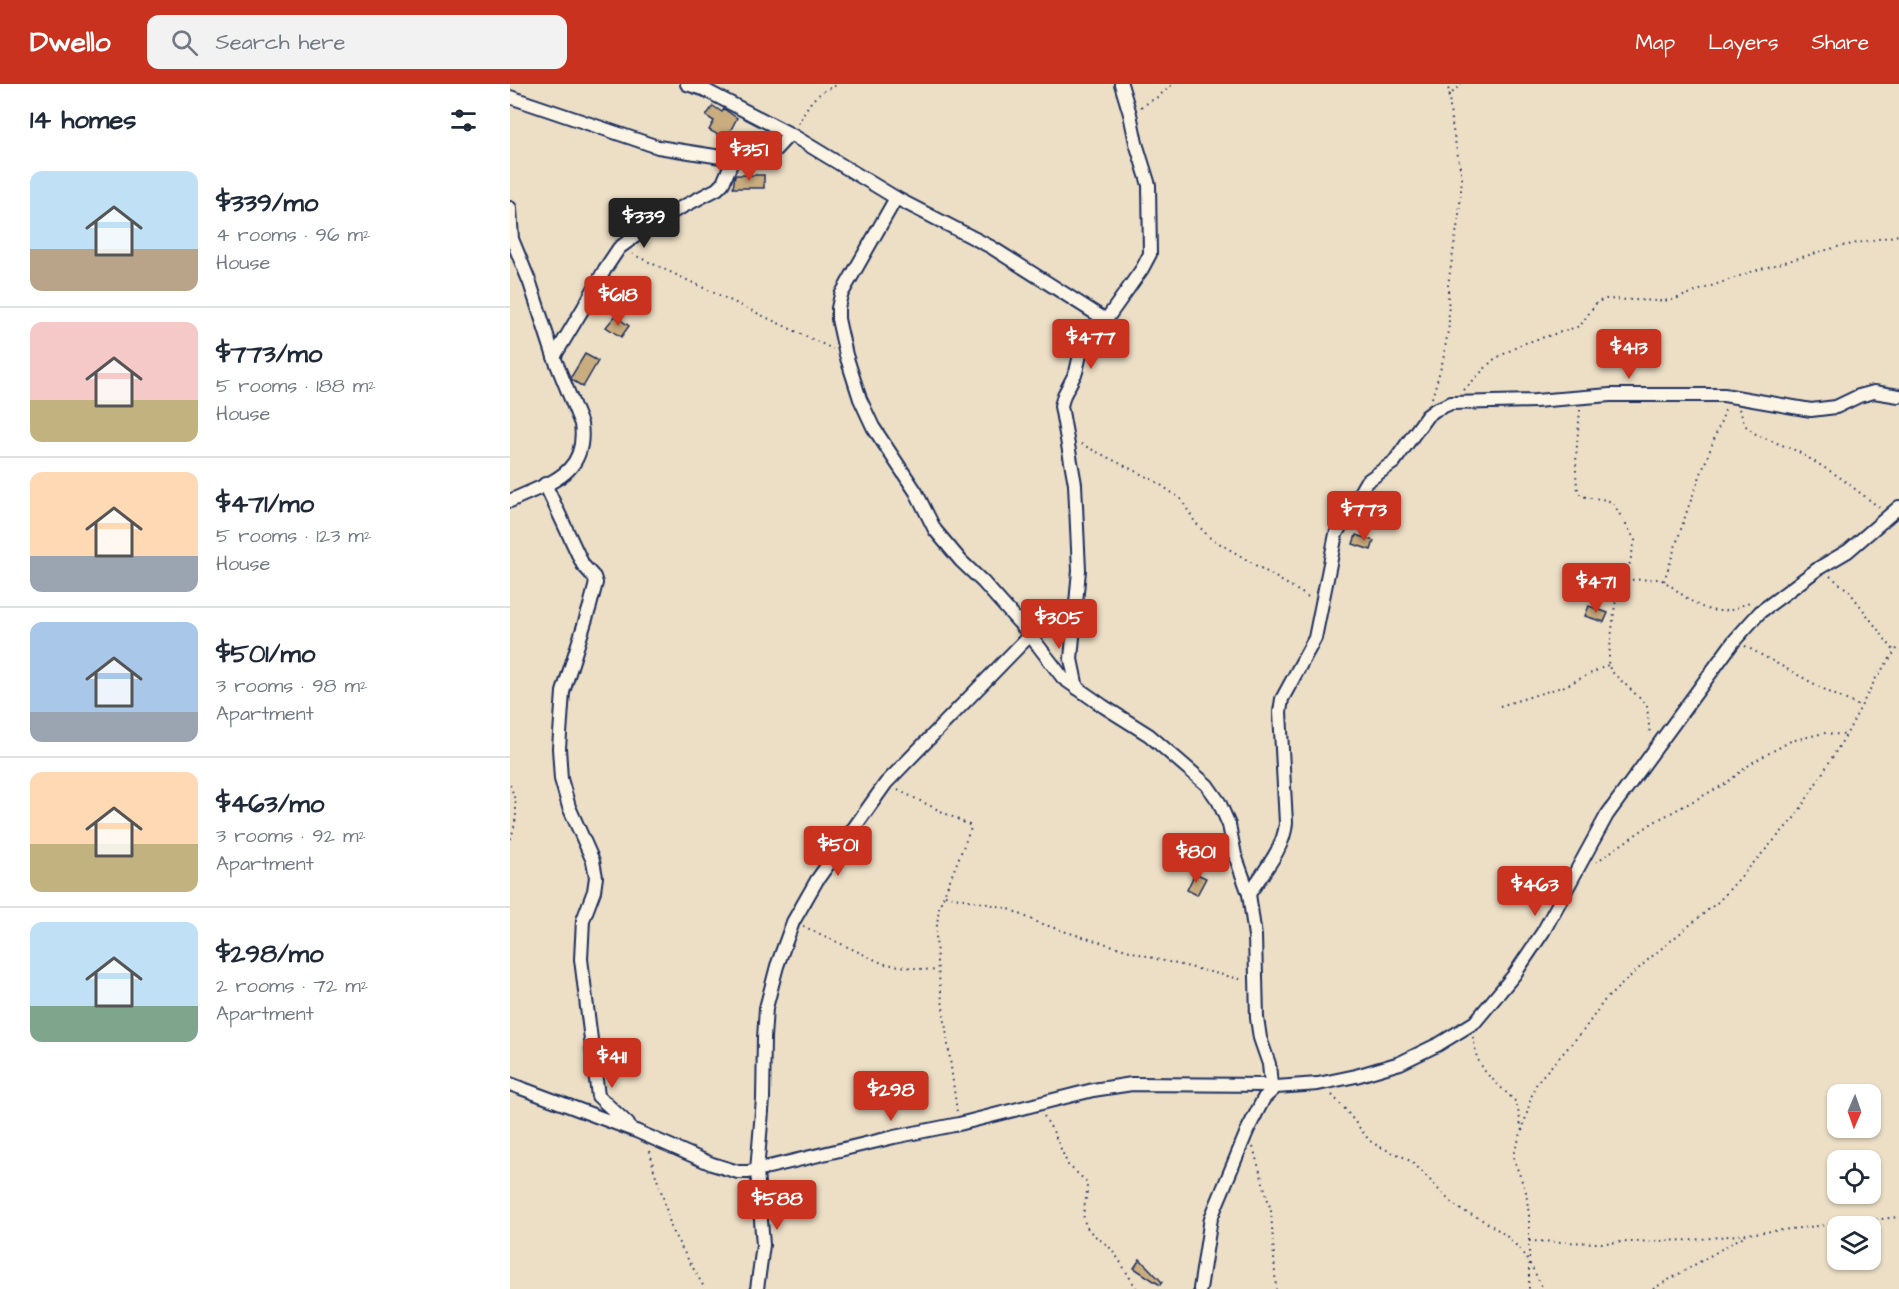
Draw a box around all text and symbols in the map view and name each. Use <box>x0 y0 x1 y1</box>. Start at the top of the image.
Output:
search box <box>147 15 567 69</box>
text: Dwello <box>30 23 111 62</box>
icon: search <box>168 26 201 59</box>
text: Search here <box>216 27 345 58</box>
text: Map <box>1635 28 1675 57</box>
text: Layers <box>1708 28 1778 57</box>
text: Share <box>1811 28 1869 57</box>
text: 14 homes <box>30 102 136 138</box>
icon: filters <box>447 104 480 137</box>
pin: $351 <box>713 131 785 182</box>
text: $351 <box>730 136 768 164</box>
text: $339/mo <box>216 185 318 221</box>
icon: home <box>78 195 150 267</box>
pin: $339 <box>608 198 680 249</box>
text: $339 <box>623 203 665 231</box>
text: 4 rooms · 96 m² <box>216 221 371 249</box>
text: House <box>216 249 270 277</box>
pin: $618 <box>582 276 654 327</box>
text: $618 <box>598 281 638 309</box>
pin: $477 <box>1055 319 1127 370</box>
text: $477 <box>1066 324 1116 352</box>
pin: $413 <box>1593 329 1665 380</box>
text: $413 <box>1610 334 1648 362</box>
text: $773/mo <box>216 336 322 372</box>
icon: home <box>78 346 150 418</box>
text: 5 rooms · 188 m² <box>216 372 376 400</box>
text: House <box>216 400 270 428</box>
text: $471/mo <box>216 486 314 522</box>
pin: $773 <box>1328 491 1400 542</box>
icon: home <box>78 496 150 568</box>
text: $773 <box>1341 496 1387 524</box>
text: 5 rooms · 123 m² <box>216 522 371 550</box>
text: House <box>216 550 270 578</box>
pin: $471 <box>1560 563 1632 614</box>
text: $471 <box>1576 568 1616 596</box>
pin: $305 <box>1023 599 1095 650</box>
text: $305 <box>1035 604 1083 632</box>
text: $501/mo <box>216 636 315 672</box>
icon: home <box>78 646 150 718</box>
text: 3 rooms · 98 m² <box>216 672 368 700</box>
text: Apartment <box>216 700 314 728</box>
text: $463/mo <box>216 786 324 822</box>
icon: home <box>78 796 150 868</box>
text: 3 rooms · 92 m² <box>216 822 366 850</box>
pin: $501 <box>802 826 874 877</box>
text: $501 <box>818 831 858 859</box>
pin: $801 <box>1160 833 1232 884</box>
text: $801 <box>1176 838 1216 866</box>
text: Apartment <box>216 850 314 878</box>
pin: $463 <box>1499 866 1571 917</box>
text: $463 <box>1511 871 1559 899</box>
text: $298/mo <box>216 936 324 972</box>
icon: home <box>78 946 150 1018</box>
text: 2 rooms · 72 m² <box>216 972 368 1000</box>
text: Apartment <box>216 1000 314 1028</box>
pin: $411 <box>576 1038 648 1089</box>
text: $411 <box>597 1043 627 1071</box>
pin: $298 <box>855 1071 927 1122</box>
text: $298 <box>868 1076 914 1104</box>
north arrow <box>1827 1084 1881 1138</box>
map controls <box>1827 1084 1881 1270</box>
button: locate <box>1827 1150 1881 1204</box>
pin: $588 <box>741 1180 813 1231</box>
text: $588 <box>751 1185 803 1213</box>
button: layers <box>1827 1216 1881 1270</box>

